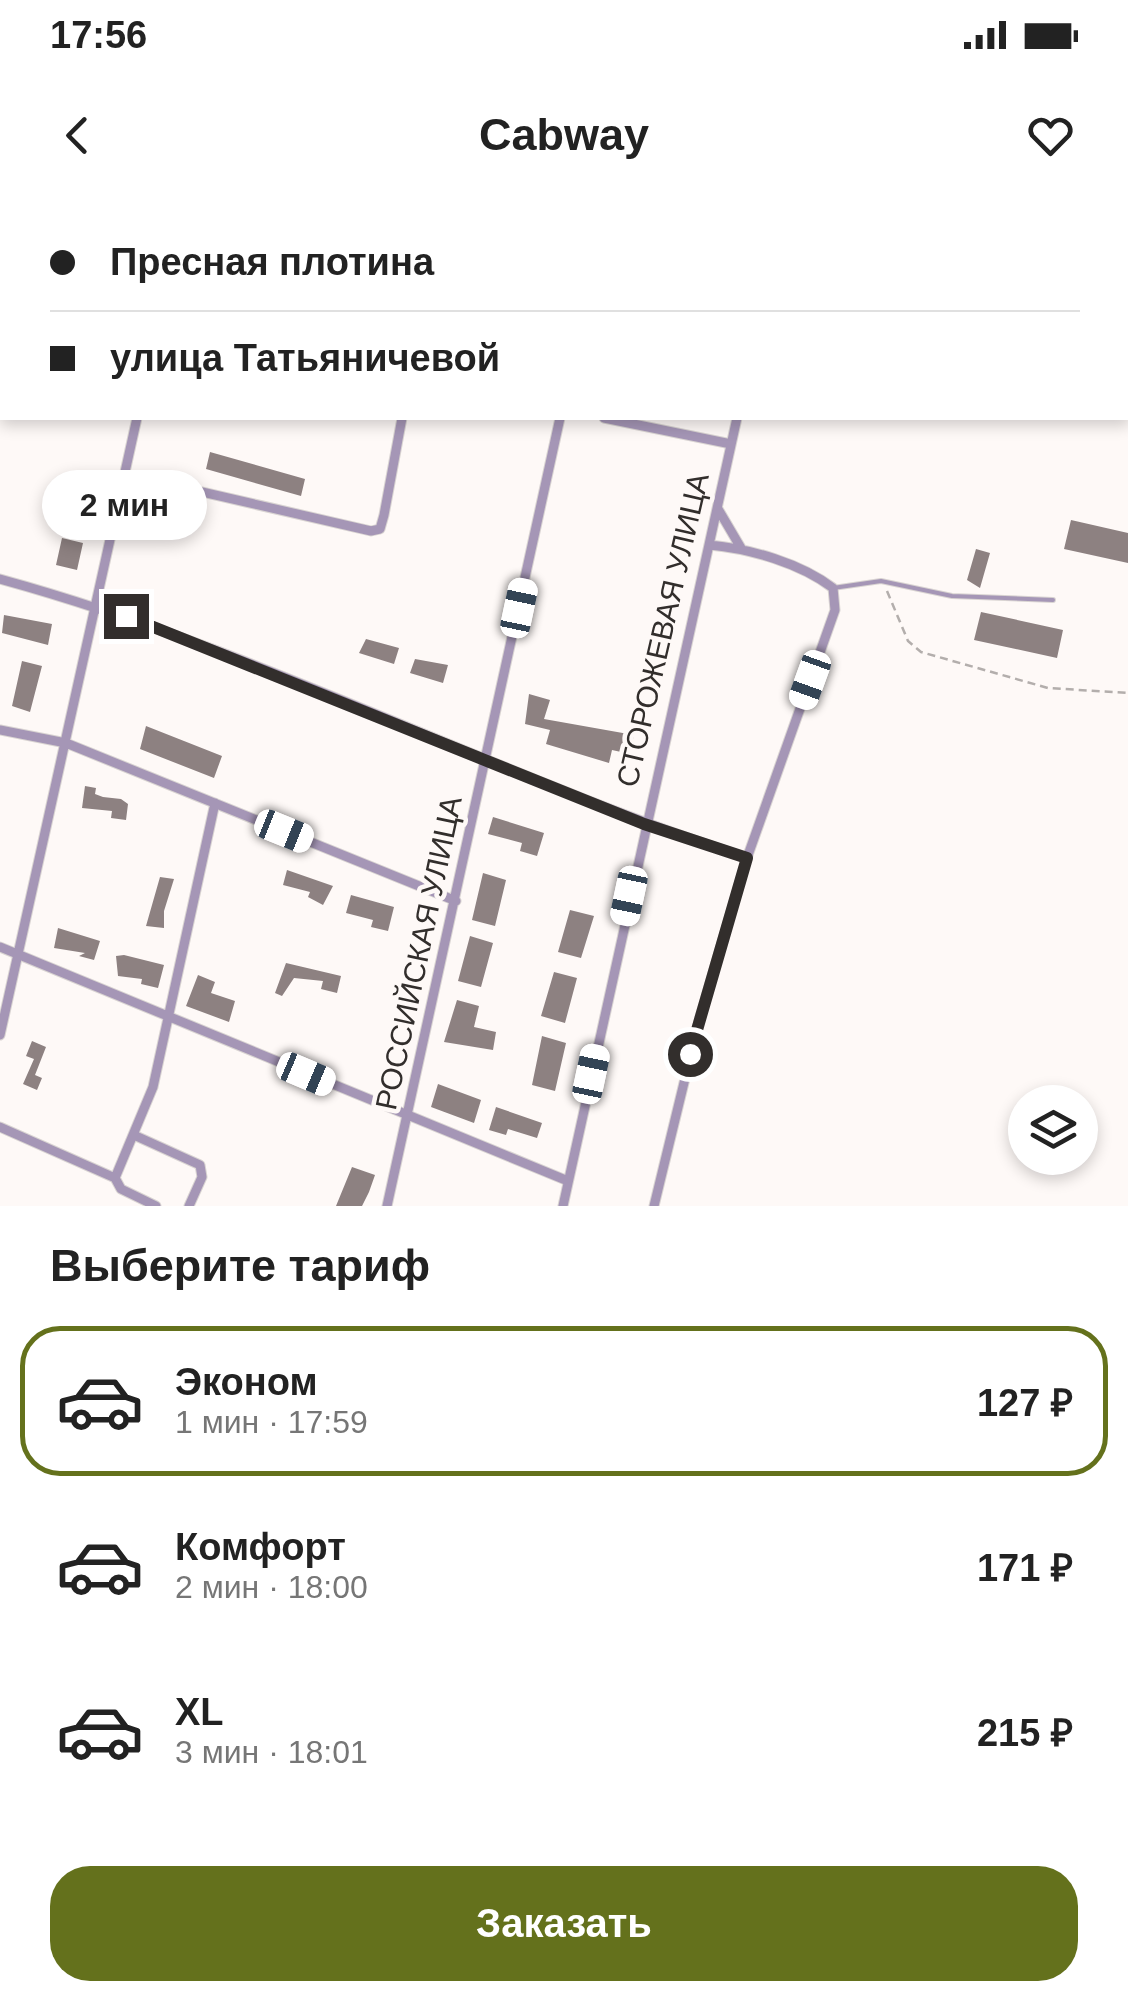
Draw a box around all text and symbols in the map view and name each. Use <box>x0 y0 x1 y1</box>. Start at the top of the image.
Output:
text: 17:56 <box>50 14 147 56</box>
icon: back <box>50 108 105 163</box>
icon: heart <box>1023 108 1078 163</box>
text: Cabway <box>479 109 649 160</box>
text: Пресная плотина <box>110 241 434 283</box>
text: улица Татьяничевой <box>110 337 500 379</box>
street label: СТОРОЖЕВАЯ УЛИЦА <box>610 470 715 790</box>
callout: 2 мин <box>44 471 208 541</box>
text: 2 мин <box>80 487 169 523</box>
car <box>498 576 540 640</box>
route end <box>104 594 149 639</box>
car <box>786 647 834 713</box>
street label: РОССИЙСКАЯ УЛИЦА <box>369 793 468 1113</box>
car <box>251 806 317 856</box>
car <box>608 864 650 928</box>
route start <box>668 1032 713 1077</box>
car <box>570 1042 612 1106</box>
car <box>273 1048 339 1100</box>
map controls <box>1008 1085 1098 1175</box>
button: layers <box>1008 1085 1098 1175</box>
text: Выберите тариф <box>50 1240 430 1291</box>
icon: car <box>55 1356 145 1446</box>
text: Эконом <box>175 1361 318 1403</box>
text: 127 ₽ <box>977 1382 1073 1424</box>
text: 1 мин · 17:59 <box>175 1404 368 1440</box>
icon: car <box>55 1521 145 1611</box>
text: Комфорт <box>175 1526 346 1568</box>
text: 171 ₽ <box>977 1547 1073 1589</box>
text: 2 мин · 18:00 <box>175 1569 368 1605</box>
icon: car <box>55 1686 145 1776</box>
text: XL <box>175 1691 224 1733</box>
text: 215 ₽ <box>977 1712 1073 1754</box>
text: 3 мин · 18:01 <box>175 1734 368 1770</box>
button: Заказать <box>50 1866 1078 1981</box>

